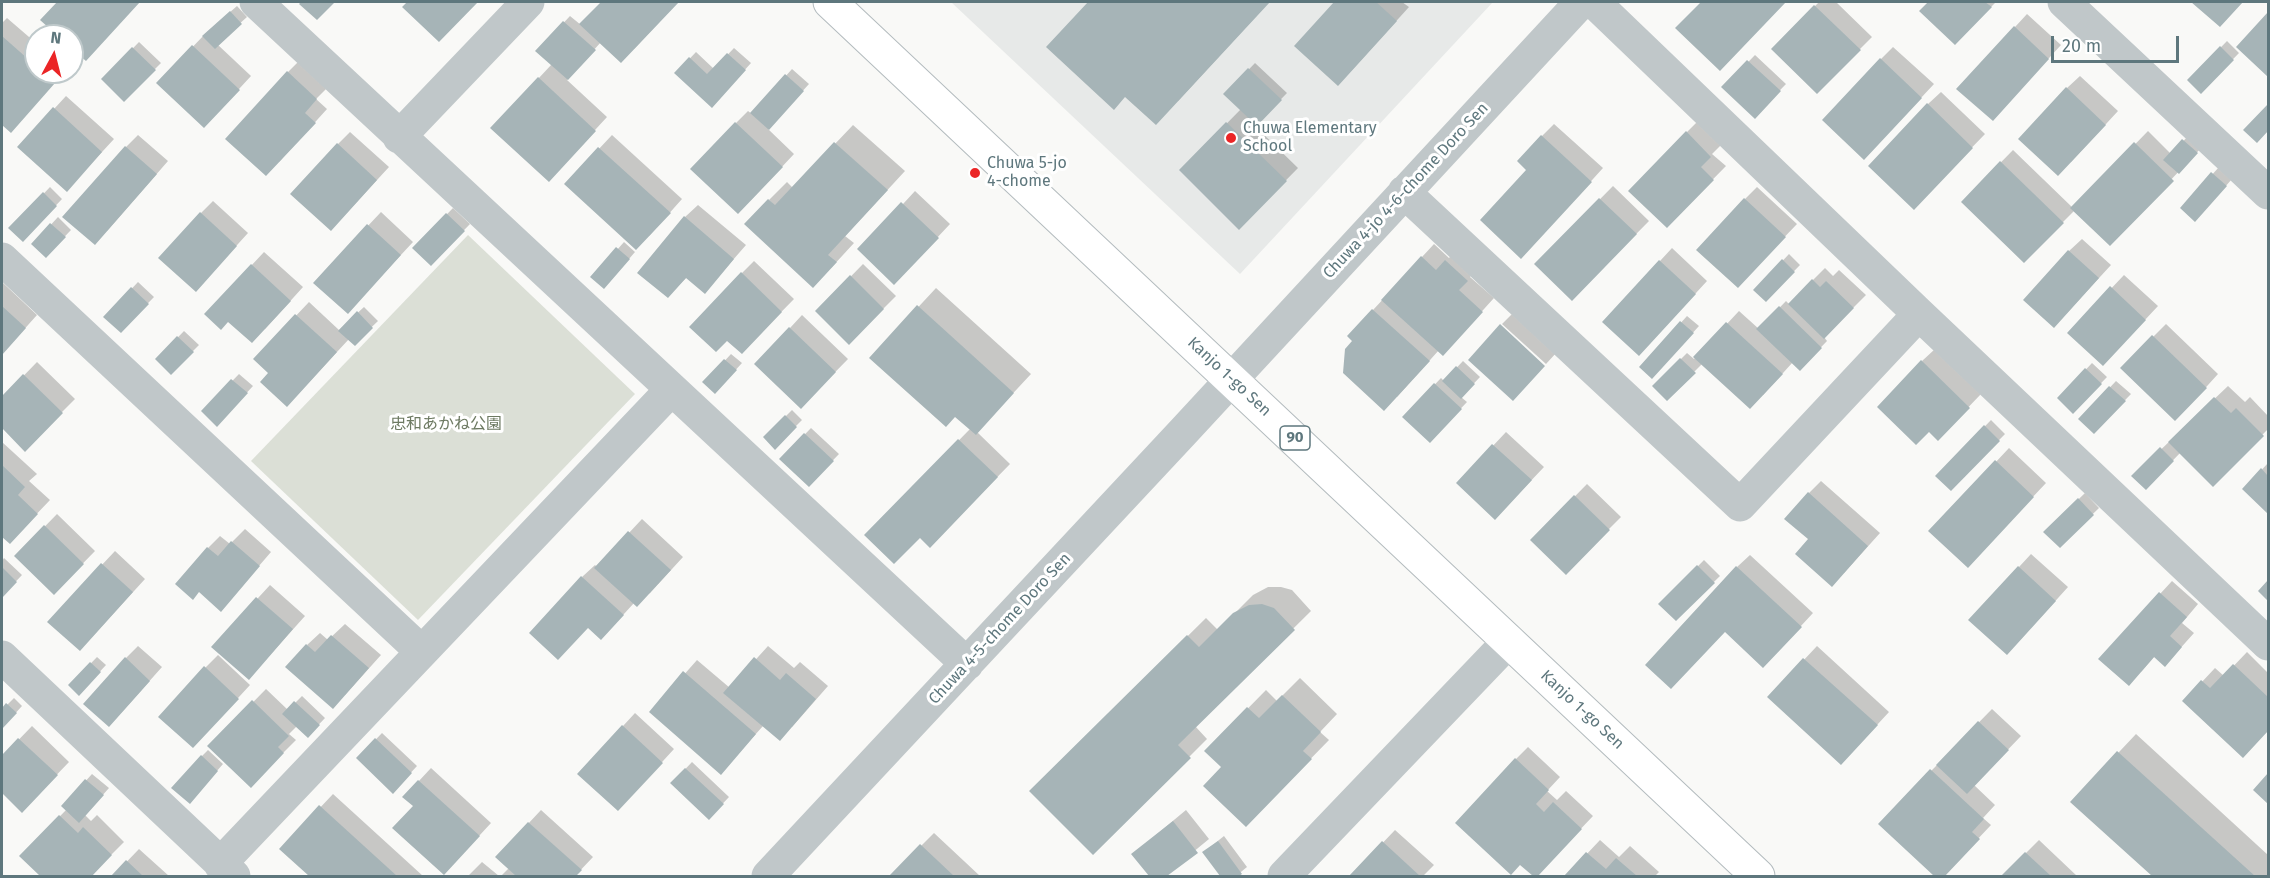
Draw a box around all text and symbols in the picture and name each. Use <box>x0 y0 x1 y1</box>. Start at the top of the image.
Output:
north arrow <box>24 24 84 84</box>
scale bar <box>2054 24 2182 62</box>
text: N <box>50 28 62 48</box>
text: 20 m <box>2062 35 2101 57</box>
street label: Chuwa 4-jo 4-6-chome Doro Sen <box>1319 99 1493 283</box>
place label: Chuwa Elementary School <box>1243 119 1377 157</box>
marker: Chuwa Elementary School <box>1224 131 1238 145</box>
place label: Chuwa 5-jo 4-chome <box>987 154 1067 192</box>
marker: Chuwa 5-jo 4-chome <box>968 166 982 180</box>
street label: Kanjo 1-go Sen <box>1183 333 1275 421</box>
park label: 忠和あかね公園 <box>390 415 502 435</box>
road number: 90 <box>1280 426 1310 450</box>
street label: Chuwa 4-5-chome Doro Sen <box>925 549 1075 709</box>
street label: Kanjo 1-go Sen <box>1536 666 1628 754</box>

